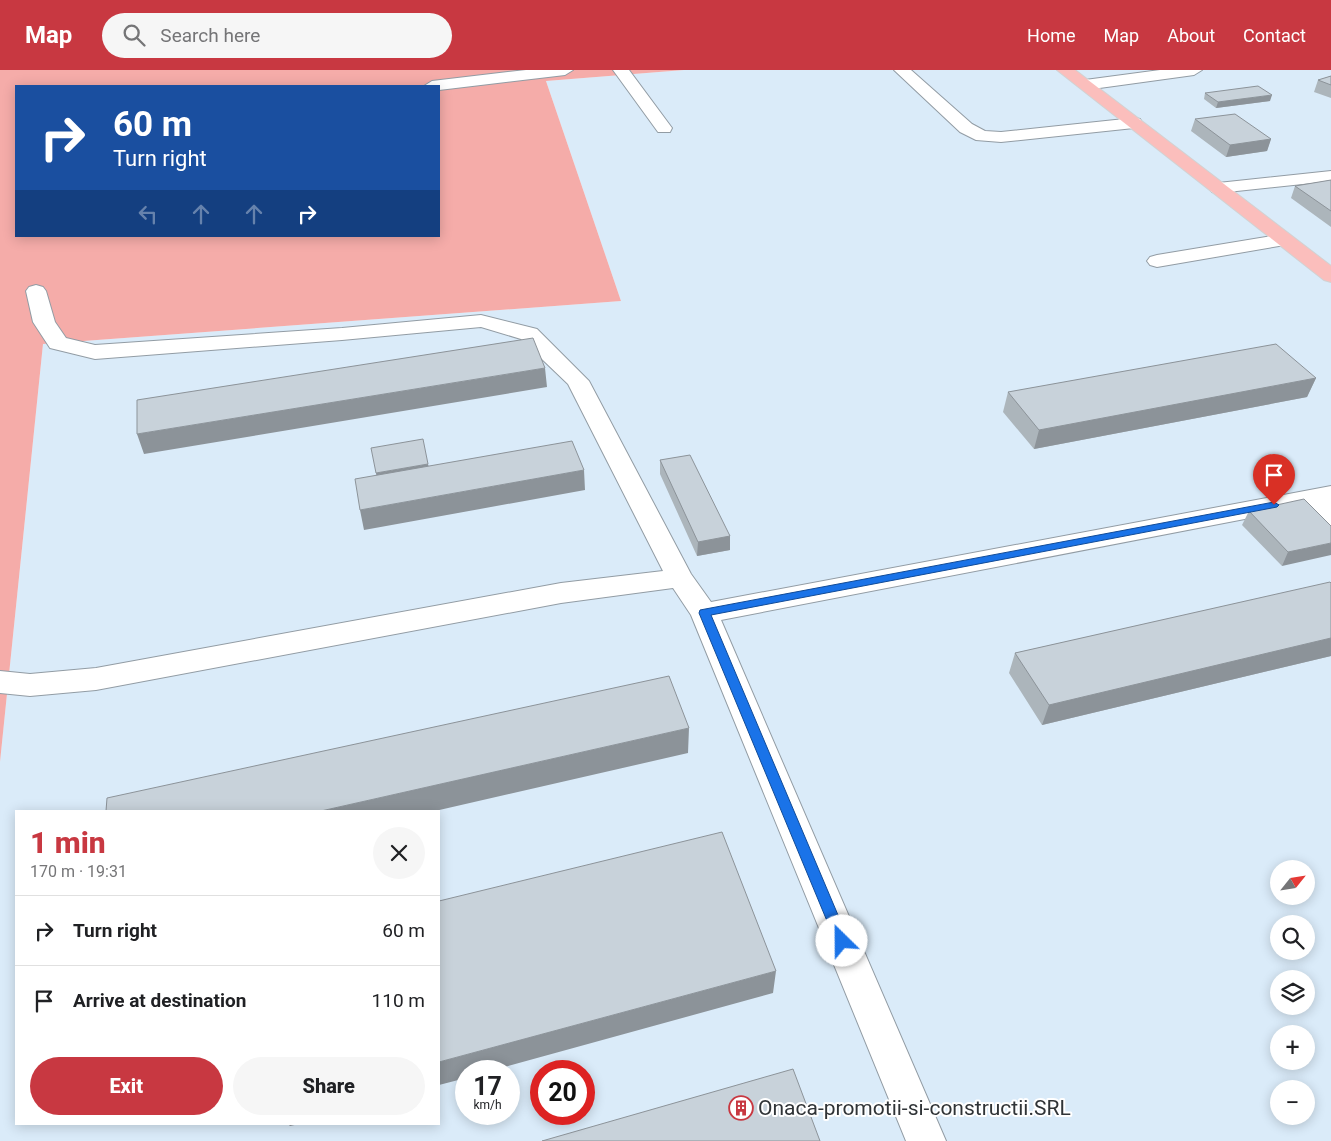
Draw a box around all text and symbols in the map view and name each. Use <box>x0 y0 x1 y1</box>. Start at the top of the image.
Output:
search box <box>102 13 452 58</box>
text: Map <box>25 21 72 49</box>
icon: search <box>120 21 148 49</box>
text: Search here <box>160 24 260 47</box>
text: Home <box>1027 25 1076 46</box>
text: Map <box>1104 25 1139 46</box>
text: About <box>1167 25 1215 46</box>
text: Contact <box>1243 25 1306 46</box>
text: 60 m <box>113 104 192 145</box>
icon: right <box>30 105 95 170</box>
text: Turn right <box>113 146 207 171</box>
icon: left <box>134 200 162 228</box>
icon: ahead <box>187 200 215 228</box>
icon: ahead <box>240 200 268 228</box>
icon: right <box>293 200 321 228</box>
pin <box>1253 454 1295 505</box>
icon: arrive <box>1260 461 1288 489</box>
text: 1 min <box>30 825 106 860</box>
button: close <box>373 827 425 879</box>
north arrow <box>1270 860 1315 905</box>
map controls <box>1270 860 1315 1125</box>
text: 170 m · 19:31 <box>30 862 127 881</box>
position arrow <box>815 914 867 966</box>
button: search <box>1270 915 1315 960</box>
icon: right <box>30 917 58 945</box>
text: Turn right <box>73 919 157 942</box>
text: 60 m <box>382 919 425 942</box>
button: layers <box>1270 970 1315 1015</box>
icon: arrive <box>30 987 58 1015</box>
text: Arrive at destination <box>73 989 246 1012</box>
text: 110 m <box>372 989 425 1012</box>
button: + <box>1270 1025 1315 1070</box>
button: Exit <box>30 1057 223 1115</box>
button: Share <box>233 1057 425 1115</box>
speed limit sign: 20 <box>530 1060 595 1125</box>
text: 17 <box>473 1072 502 1101</box>
button: − <box>1270 1080 1315 1125</box>
building icon: Onaca-promotii-si-constructii.SRL <box>728 1095 754 1121</box>
place label: Onaca-promotii-si-constructii.SRL <box>758 1096 1071 1120</box>
text: km/h <box>473 1098 502 1112</box>

